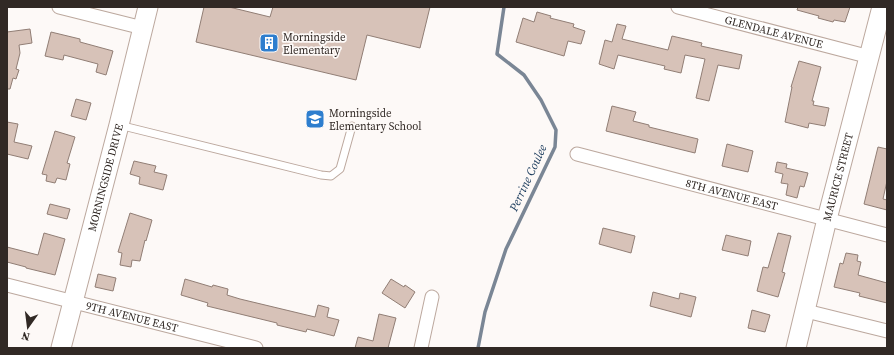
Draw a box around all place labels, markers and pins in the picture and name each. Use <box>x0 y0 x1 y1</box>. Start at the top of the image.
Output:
place label: Morningside Elementary <box>283 30 346 58</box>
building icon: Morningside Elementary <box>258 32 280 54</box>
place label: Morningside Elementary School <box>329 106 421 134</box>
school or university icon: Morningside Elementary School <box>304 108 326 130</box>

